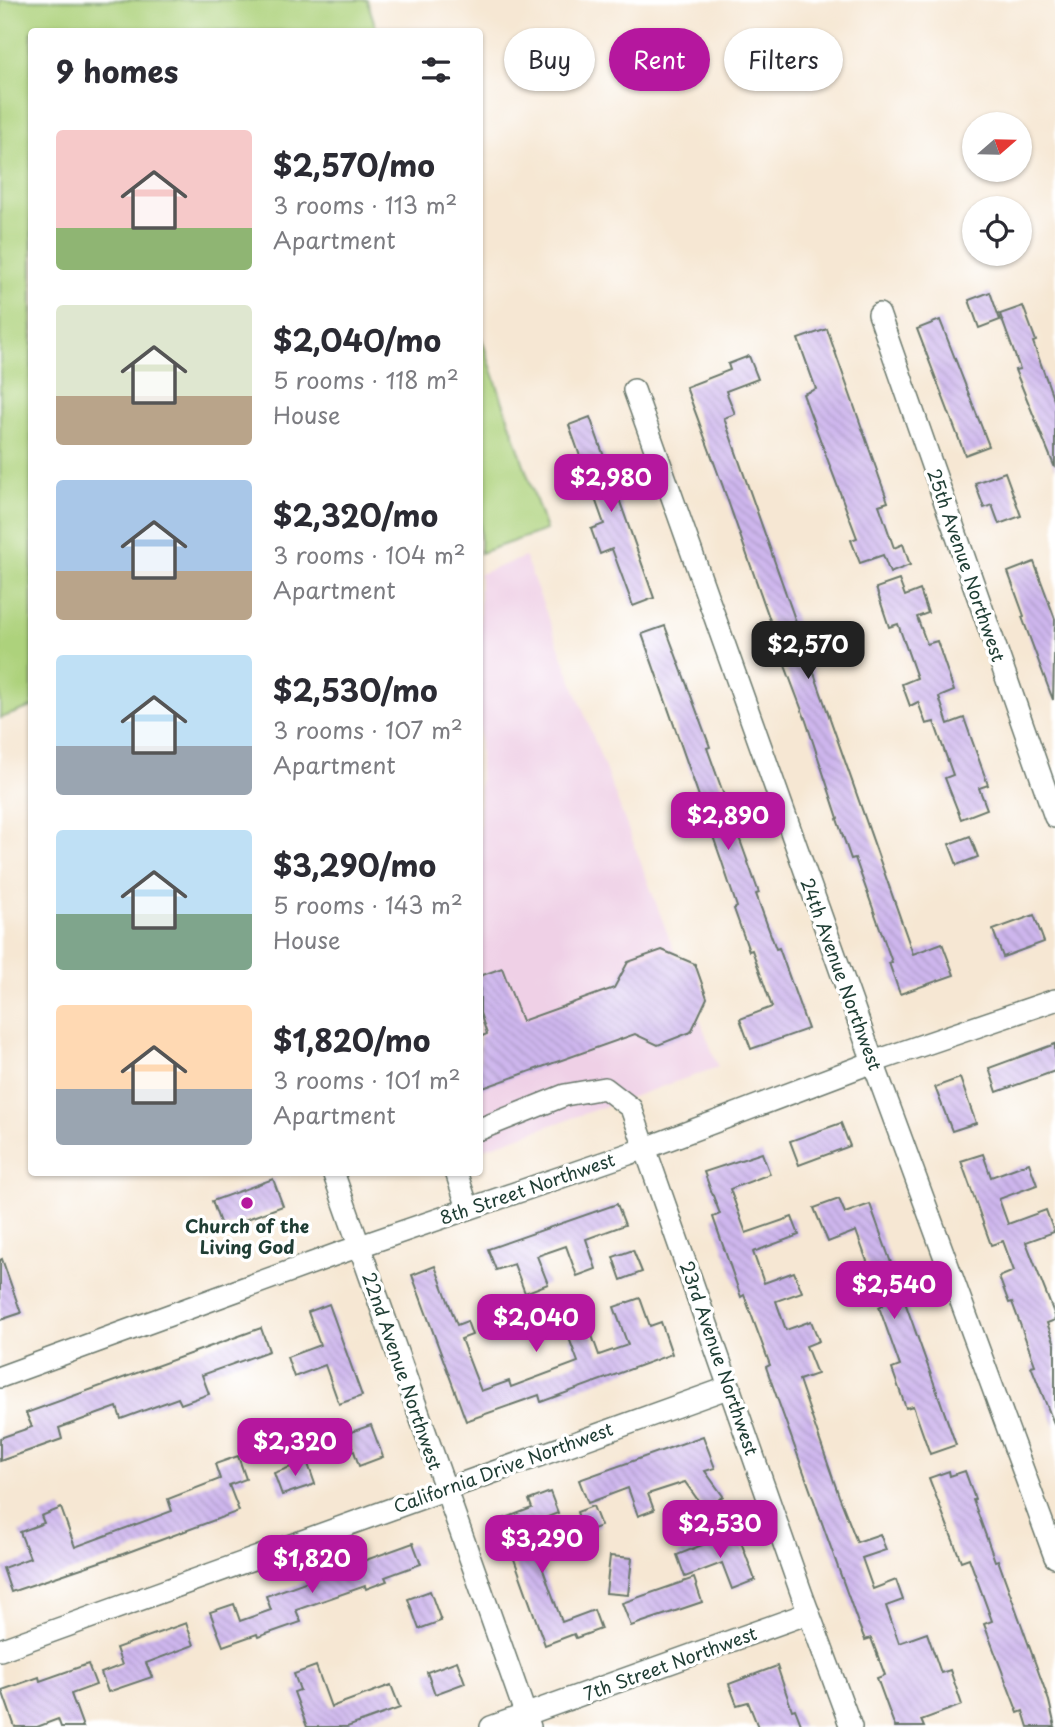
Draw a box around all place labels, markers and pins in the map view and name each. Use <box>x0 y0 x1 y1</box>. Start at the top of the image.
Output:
pin: $2,980 <box>554 454 668 514</box>
pin: $2,570 <box>751 622 865 681</box>
pin: $2,890 <box>671 792 785 852</box>
marker: Church of the Living God <box>239 1195 255 1211</box>
place label: Church of the Living God <box>185 1212 309 1260</box>
pin: $2,540 <box>837 1262 951 1321</box>
pin: $2,040 <box>479 1294 593 1354</box>
pin: $2,320 <box>238 1418 352 1478</box>
pin: $2,530 <box>663 1500 777 1560</box>
pin: $3,290 <box>485 1516 599 1575</box>
pin: $1,820 <box>255 1536 369 1595</box>

